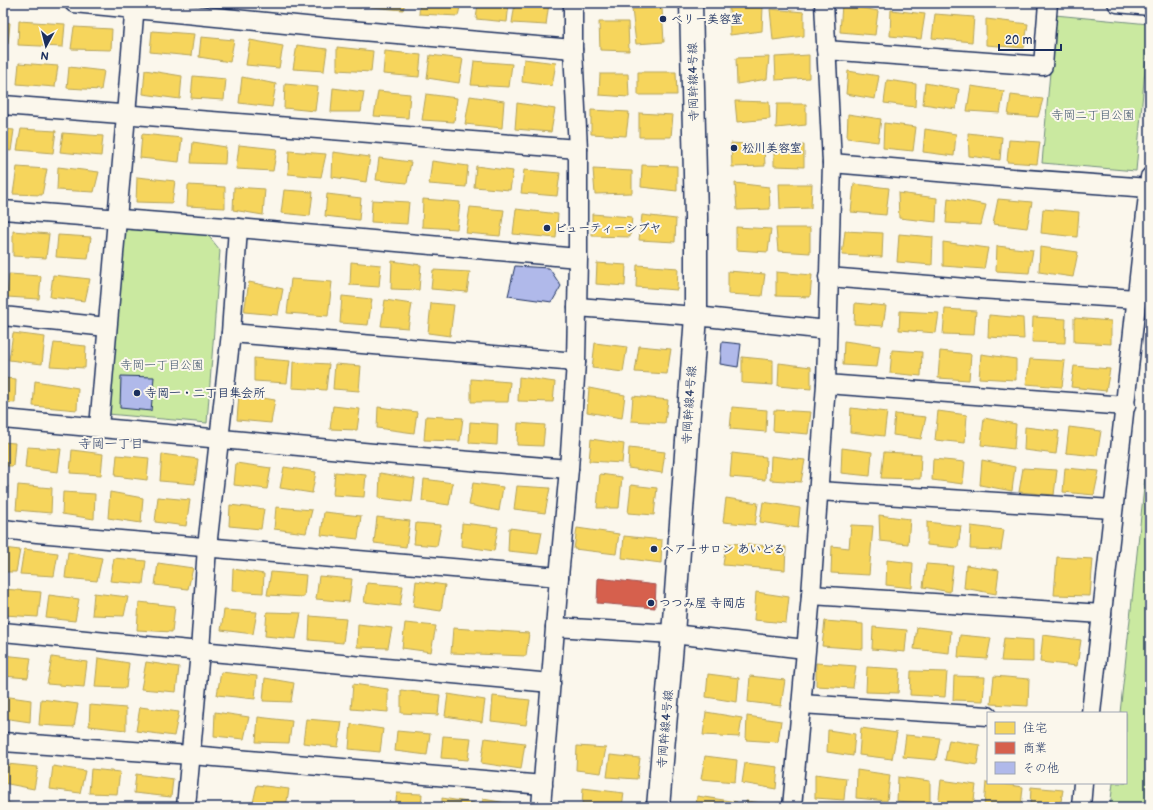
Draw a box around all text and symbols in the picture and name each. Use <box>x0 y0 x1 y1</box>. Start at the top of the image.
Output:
place label: ベリー美容室 <box>671 12 743 27</box>
marker: ベリー美容室 <box>658 14 668 24</box>
north arrow <box>26 26 66 66</box>
scale bar <box>999 26 1061 52</box>
text: 20 m <box>1005 33 1032 48</box>
street label: 寺岡幹線4号線 <box>685 42 702 122</box>
text: N <box>40 48 50 62</box>
park label: 寺岡二丁目公園 <box>1051 108 1135 123</box>
place label: 松川美容室 <box>742 141 802 156</box>
marker: 松川美容室 <box>729 143 739 153</box>
place label: ビューティーシブヤ <box>555 221 662 236</box>
marker: ビューティーシブヤ <box>542 223 552 233</box>
park label: 寺岡一丁目公園 <box>120 358 204 373</box>
street label: 寺岡幹線4号線 <box>679 365 700 445</box>
place label: 寺岡一・二丁目集会所 <box>145 386 266 401</box>
marker: 寺岡一・二丁目集会所 <box>132 388 142 398</box>
district label: 寺岡一丁目 <box>78 436 144 452</box>
place label: ヘアーサロン あいどる <box>662 542 785 557</box>
marker: ヘアーサロン あいどる <box>649 544 659 554</box>
place label: つつみ屋 寺岡店 <box>659 596 746 611</box>
marker: つつみ屋 寺岡店 <box>646 598 656 608</box>
street label: 寺岡幹線4号線 <box>655 689 676 769</box>
legend <box>987 712 1127 784</box>
text: 住宅 <box>1023 721 1047 736</box>
text: 商業 <box>1023 741 1047 756</box>
text: その他 <box>1023 761 1059 776</box>

